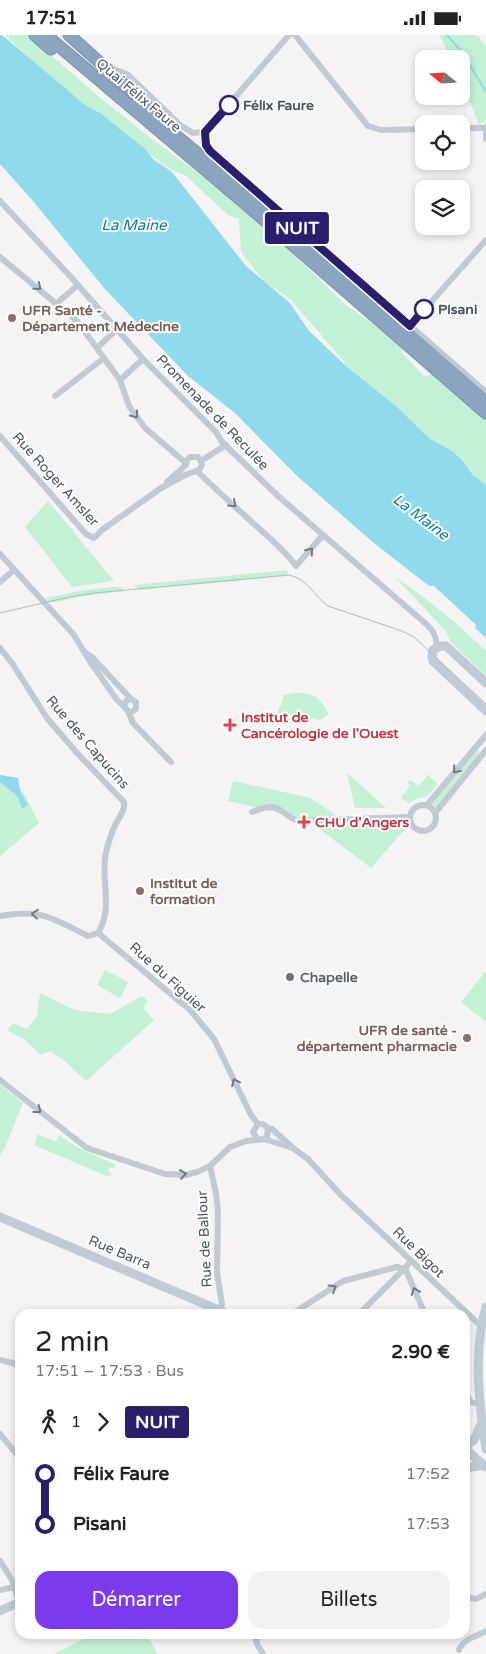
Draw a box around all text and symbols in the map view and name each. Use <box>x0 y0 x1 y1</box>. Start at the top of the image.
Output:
text: 17:51 <box>25 7 78 29</box>
north arrow <box>415 50 470 105</box>
map controls <box>415 50 470 235</box>
street label: Quai Félix Faure <box>93 55 185 136</box>
marker: Félix Faure <box>219 95 239 115</box>
place label: Félix Faure <box>243 97 314 114</box>
button: locate <box>415 115 470 170</box>
button: layers <box>415 180 470 235</box>
line badge: NUIT <box>262 212 332 244</box>
water label: La Maine <box>101 216 168 234</box>
text: NUIT <box>275 217 319 239</box>
one-way arrow <box>32 282 41 290</box>
marker: Pisani <box>414 299 434 319</box>
place label: Pisani <box>438 301 477 318</box>
place label: UFR Santé - Département Médecine <box>22 302 179 335</box>
marker: UFR Santé - Département Médecine <box>6 312 18 324</box>
street label: Promenade de Reculée <box>153 351 272 474</box>
one-way arrow <box>129 409 138 419</box>
street label: Rue Roger Amsler <box>9 429 103 530</box>
water label: La Maine <box>390 490 454 545</box>
one-way arrow <box>227 498 236 507</box>
one-way arrow <box>305 548 313 557</box>
street label: Rue des Capucins <box>42 692 133 793</box>
place label: Institut de Cancérologie de l'Ouest <box>241 709 399 742</box>
marker: Institut de Cancérologie de l'Ouest <box>223 718 237 732</box>
one-way arrow <box>454 764 462 773</box>
place label: CHU d'Angers <box>315 814 409 831</box>
marker: CHU d'Angers <box>297 815 311 829</box>
place label: Institut de formation <box>149 875 218 908</box>
marker: Institut de formation <box>134 885 146 897</box>
one-way arrow <box>31 909 39 920</box>
street label: Rue du Figuier <box>126 939 210 1017</box>
place label: Chapelle <box>300 969 358 986</box>
marker: Chapelle <box>284 971 296 983</box>
place label: UFR de santé - département pharmacie <box>297 1022 457 1055</box>
marker: UFR de santé - département pharmacie <box>461 1032 473 1044</box>
one-way arrow <box>231 1078 241 1087</box>
one-way arrow <box>32 1105 41 1113</box>
one-way arrow <box>179 1170 187 1180</box>
street label: Rue de Ballour <box>193 1189 216 1288</box>
street label: Rue Bigot <box>389 1223 449 1282</box>
street label: Rue Barra <box>86 1232 154 1273</box>
one-way arrow <box>327 1284 336 1294</box>
one-way arrow <box>410 1287 421 1296</box>
text: 2 min <box>35 1325 110 1359</box>
text: 2.90 € <box>391 1341 450 1363</box>
text: 17:51 – 17:53 · Bus <box>35 1361 184 1381</box>
icon: walk <box>35 1408 63 1436</box>
icon: forward <box>89 1408 117 1436</box>
text: NUIT <box>135 1411 179 1433</box>
text: 1 <box>71 1412 81 1432</box>
text: Félix Faure <box>73 1463 169 1485</box>
text: 17:52 <box>406 1464 450 1484</box>
text: Pisani <box>73 1513 126 1535</box>
text: 17:53 <box>406 1514 450 1534</box>
button: Démarrer <box>35 1571 238 1629</box>
button: Billets <box>248 1571 450 1629</box>

